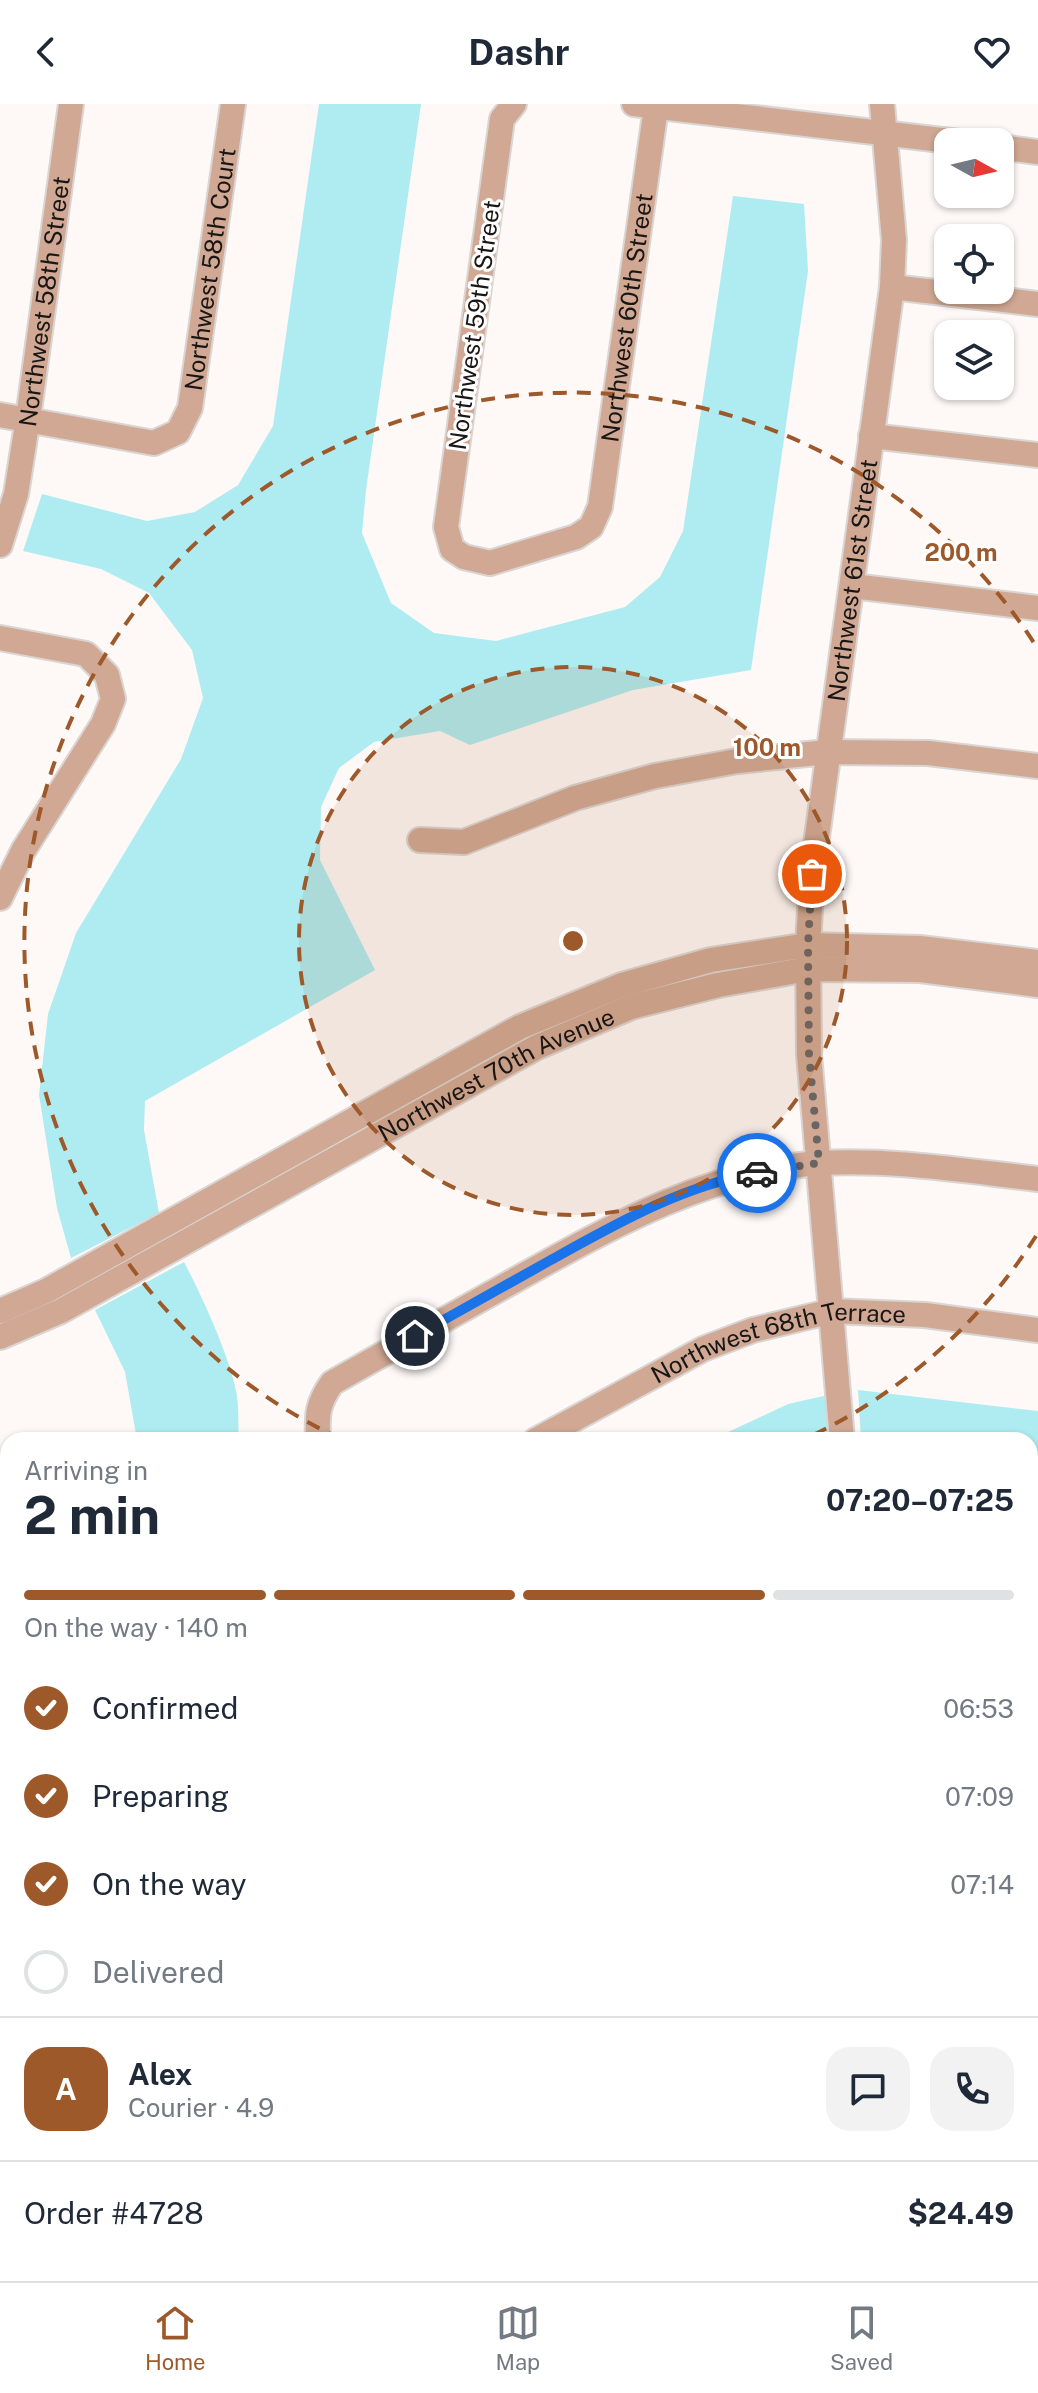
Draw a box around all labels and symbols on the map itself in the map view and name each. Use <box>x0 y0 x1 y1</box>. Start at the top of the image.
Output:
north arrow <box>934 128 1014 208</box>
street label: Northwest 58th Court <box>179 146 241 392</box>
street label: Northwest 58th Street <box>13 174 75 428</box>
street label: Northwest 60th Street <box>595 191 658 444</box>
street label: Northwest 59th Street <box>443 198 505 452</box>
street label: Northwest 61st Street <box>822 457 882 703</box>
text: 200 m <box>924 538 998 566</box>
text: 100 m <box>733 733 801 761</box>
pin <box>778 840 846 908</box>
centre of rings <box>559 927 587 955</box>
street label: Northwest 70th Avenue <box>373 1002 619 1147</box>
courier <box>717 1133 797 1213</box>
street label: Northwest 68th Terrace <box>646 1297 907 1389</box>
pin <box>381 1302 449 1370</box>

